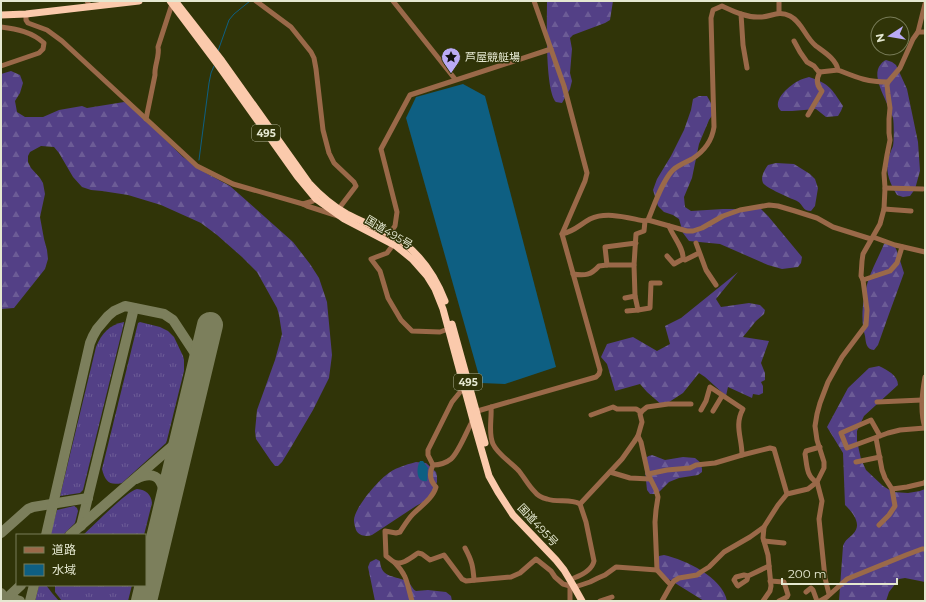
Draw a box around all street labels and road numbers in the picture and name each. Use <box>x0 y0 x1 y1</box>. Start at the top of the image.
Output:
road number: 495 <box>252 125 280 141</box>
street label: 国道495号 <box>363 212 415 252</box>
road number: 495 <box>454 374 482 390</box>
street label: 国道495号 <box>515 501 561 549</box>

